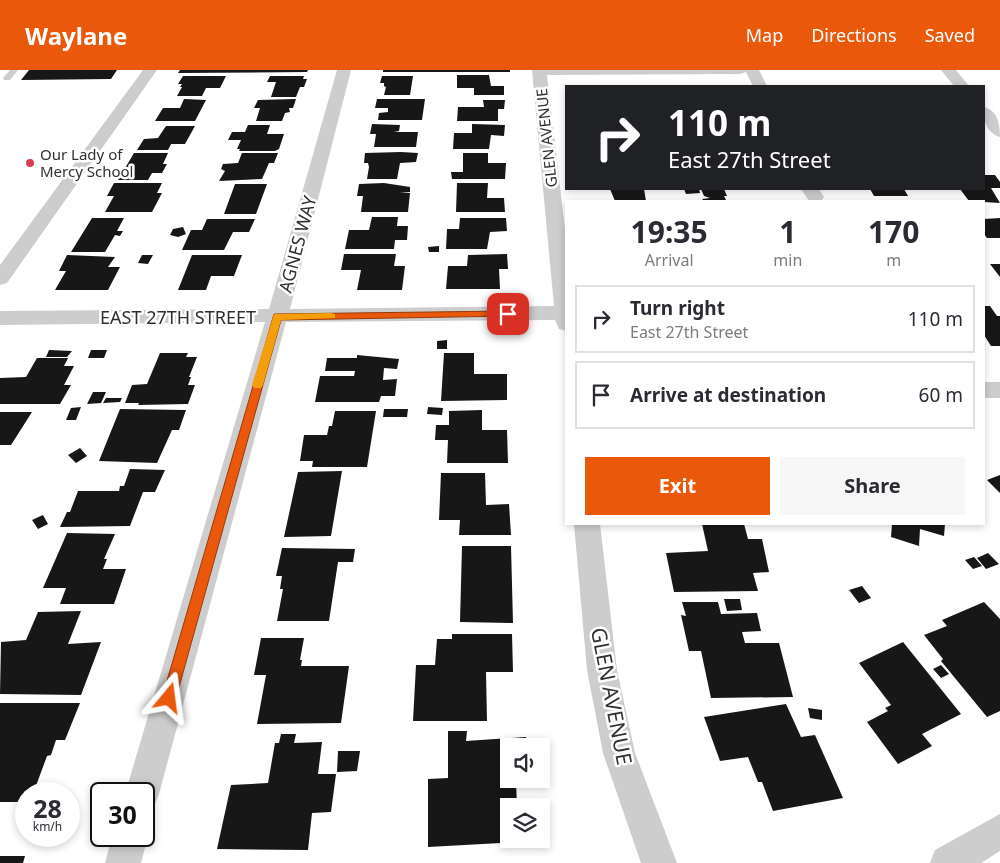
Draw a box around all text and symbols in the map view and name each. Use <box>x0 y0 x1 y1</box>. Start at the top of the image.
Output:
text: Waylane <box>25 19 127 52</box>
text: Map <box>746 23 783 47</box>
text: Directions <box>811 23 897 47</box>
text: Saved <box>925 23 975 47</box>
street label: GLEN AVENUE <box>531 88 561 188</box>
text: 110 m <box>668 99 771 146</box>
icon: right <box>585 105 650 170</box>
place label: Our Lady of Mercy School <box>40 144 133 181</box>
text: East 27th Street <box>668 144 831 174</box>
marker: Our Lady of Mercy School <box>24 157 36 169</box>
street label: AGNES WAY <box>273 192 322 295</box>
text: 19:35 <box>631 211 708 252</box>
text: 1 <box>779 211 796 252</box>
text: 170 <box>868 211 919 252</box>
text: Arrival <box>645 249 694 271</box>
text: min <box>773 249 802 271</box>
text: m <box>886 249 901 271</box>
pin <box>487 293 529 335</box>
text: Turn right <box>630 295 725 321</box>
icon: arrive <box>494 300 522 328</box>
street label: EAST 27TH STREET <box>100 305 256 329</box>
icon: right <box>587 305 615 333</box>
text: 110 m <box>908 306 963 332</box>
text: East 27th Street <box>630 321 748 343</box>
icon: arrive <box>587 381 615 409</box>
text: Arrive at destination <box>630 382 826 408</box>
text: 60 m <box>919 382 963 408</box>
button: Exit <box>585 457 770 515</box>
button: Share <box>780 457 965 515</box>
street label: GLEN AVENUE <box>585 625 639 767</box>
position arrow <box>142 671 194 723</box>
map controls <box>500 738 550 848</box>
button: sound <box>500 738 550 788</box>
speed limit sign: 30 <box>90 782 155 847</box>
text: 28 <box>33 791 62 825</box>
button: layers <box>500 798 550 848</box>
text: km/h <box>33 818 62 835</box>

